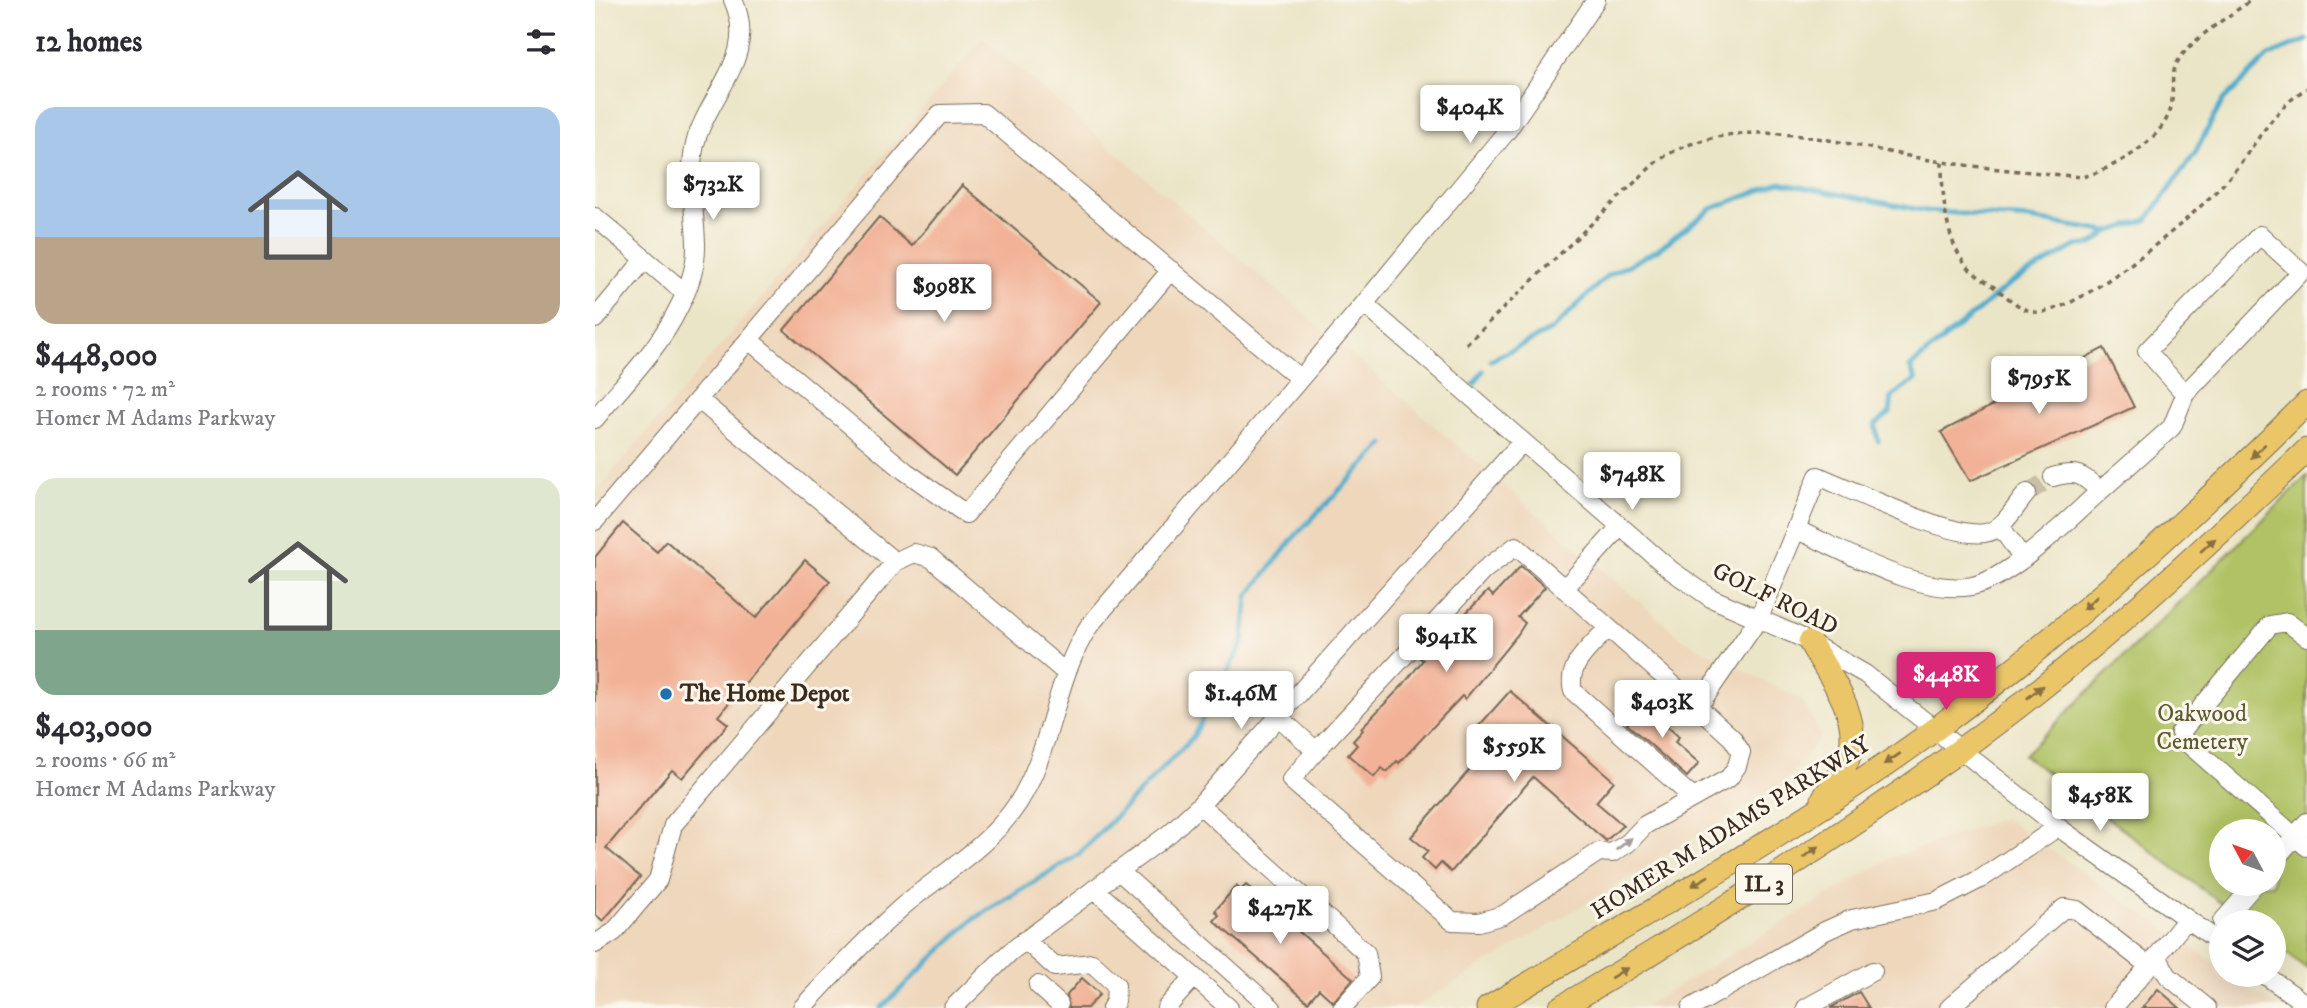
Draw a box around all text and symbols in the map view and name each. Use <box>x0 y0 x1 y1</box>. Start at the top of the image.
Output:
icon: filters <box>522 23 560 61</box>
text: 12 homes <box>35 24 142 61</box>
pin: $404K <box>1421 86 1519 145</box>
text: $404K <box>1436 93 1504 122</box>
icon: home <box>235 152 361 278</box>
pin: $732K <box>664 162 762 222</box>
text: $732K <box>683 170 743 199</box>
pin: $998K <box>895 264 993 324</box>
text: $998K <box>912 272 976 301</box>
text: $448,000 <box>35 338 157 375</box>
pin: $795K <box>1990 356 2088 416</box>
text: $795K <box>2007 364 2071 393</box>
text: 2 rooms · 72 m² <box>35 375 175 404</box>
text: Homer M Adams Parkway <box>35 404 275 433</box>
one-way arrow <box>2250 442 2267 459</box>
pin: $748K <box>1583 452 1681 512</box>
text: $748K <box>1599 460 1665 489</box>
icon: home <box>235 523 361 649</box>
one-way arrow <box>2199 537 2216 553</box>
street label: GOLF ROAD <box>1707 556 1843 642</box>
one-way arrow <box>2081 595 2098 610</box>
pin: $941K <box>1397 614 1495 674</box>
text: $941K <box>1415 622 1477 651</box>
pin: $448K <box>1897 652 1995 712</box>
text: $448K <box>1913 660 1979 689</box>
pin: $1.46M <box>1184 672 1298 731</box>
place label: The Home Depot <box>679 679 850 709</box>
text: $1.46M <box>1205 679 1277 708</box>
pin: $403K <box>1613 680 1711 740</box>
one-way arrow <box>2025 684 2043 699</box>
marker: The Home Depot <box>658 686 674 702</box>
text: $403K <box>1631 688 1693 717</box>
park label: Oakwood Cemetery <box>2156 699 2248 757</box>
text: $403,000 <box>35 709 152 746</box>
pin: $559K <box>1465 724 1563 784</box>
street label: HOMER M ADAMS PARKWAY <box>1586 729 1877 927</box>
text: $559K <box>1482 732 1546 761</box>
text: 2 rooms · 66 m² <box>35 746 175 775</box>
one-way arrow <box>1883 752 1901 766</box>
pin: $458K <box>2051 774 2149 833</box>
text: Homer M Adams Parkway <box>35 775 275 804</box>
text: $458K <box>2068 781 2132 810</box>
north arrow <box>2209 819 2285 896</box>
map controls <box>2209 819 2286 987</box>
one-way arrow <box>1615 837 1633 852</box>
one-way arrow <box>1802 845 1820 859</box>
road number: IL 3 <box>1736 864 1792 904</box>
one-way arrow <box>1690 874 1709 887</box>
pin: $427K <box>1231 886 1329 946</box>
text: $427K <box>1248 894 1312 923</box>
button: layers <box>2209 910 2286 987</box>
one-way arrow <box>1609 967 1628 979</box>

